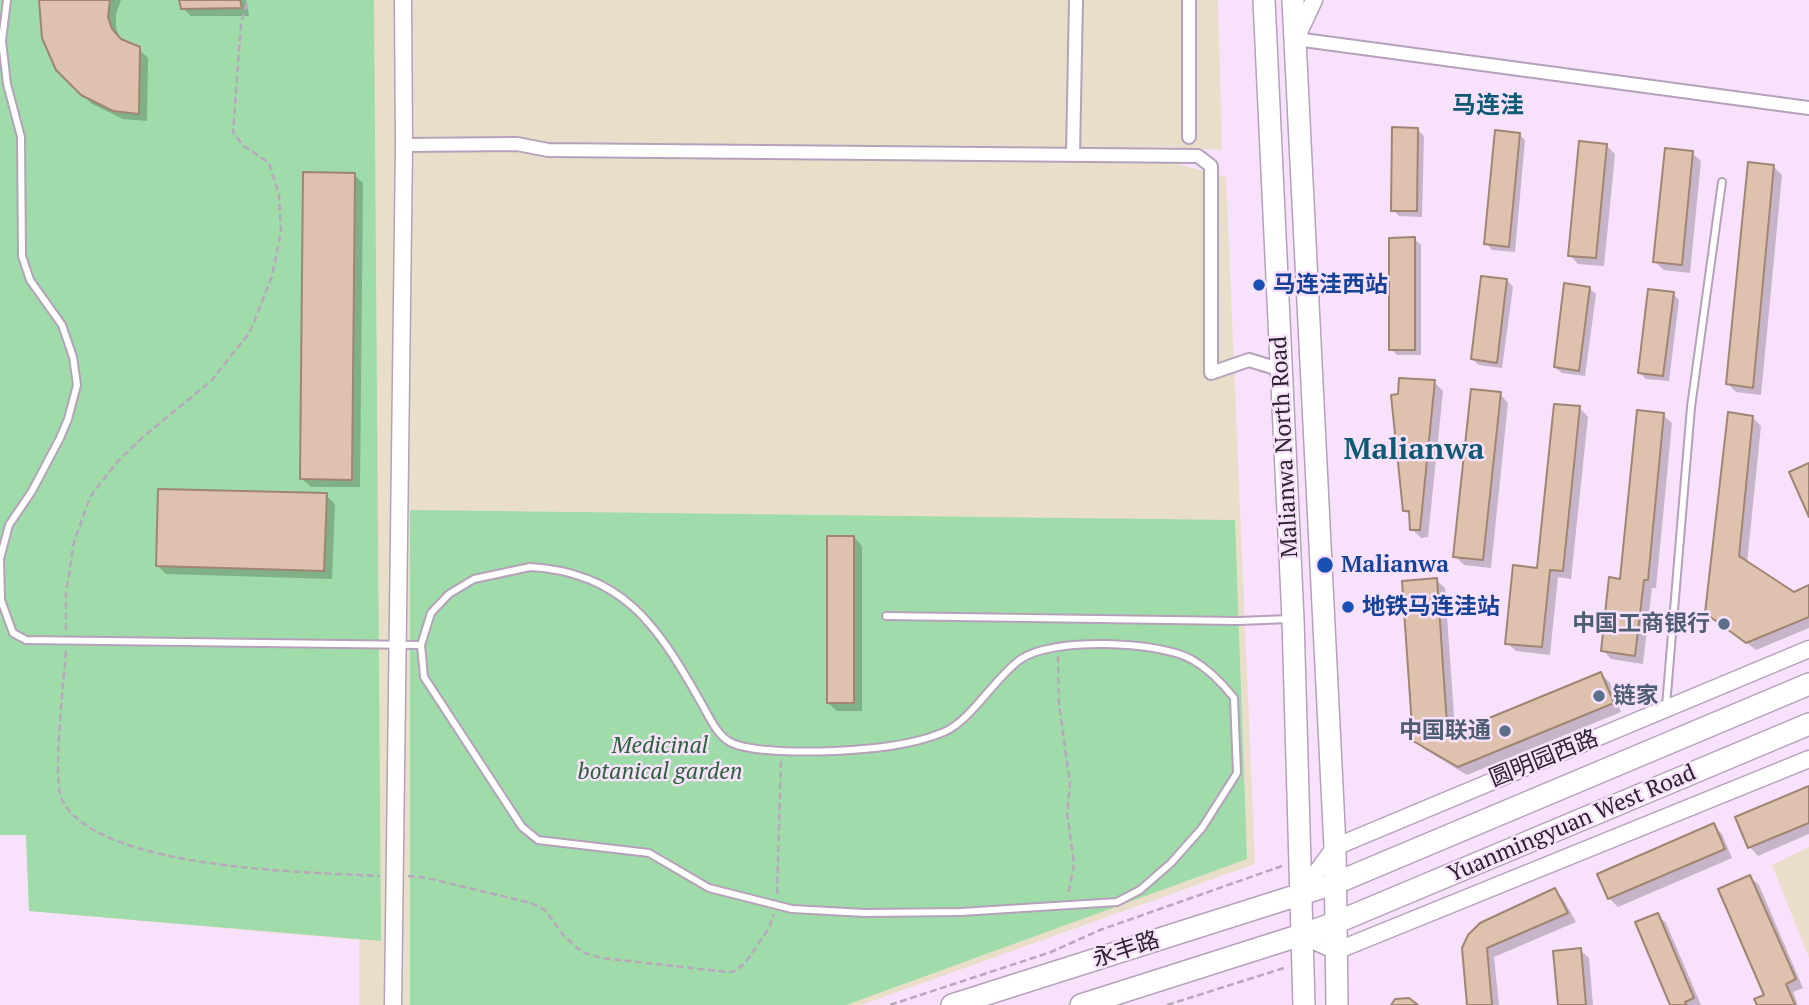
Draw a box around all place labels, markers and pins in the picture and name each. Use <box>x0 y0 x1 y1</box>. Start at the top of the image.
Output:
place label: 马连洼西站 <box>1273 271 1388 299</box>
marker: 马连洼西站 <box>1251 277 1267 293</box>
place label: Malianwa <box>1341 551 1449 579</box>
marker: Malianwa <box>1315 555 1335 575</box>
place label: 地铁马连洼站 <box>1362 593 1500 621</box>
marker: 地铁马连洼站 <box>1340 599 1356 615</box>
place label: 中国工商银行 <box>1572 610 1710 638</box>
marker: 中国工商银行 <box>1716 616 1732 632</box>
place label: 链家 <box>1613 682 1659 710</box>
marker: 链家 <box>1591 688 1607 704</box>
place label: 中国联通 <box>1399 717 1491 745</box>
marker: 中国联通 <box>1497 723 1513 739</box>

